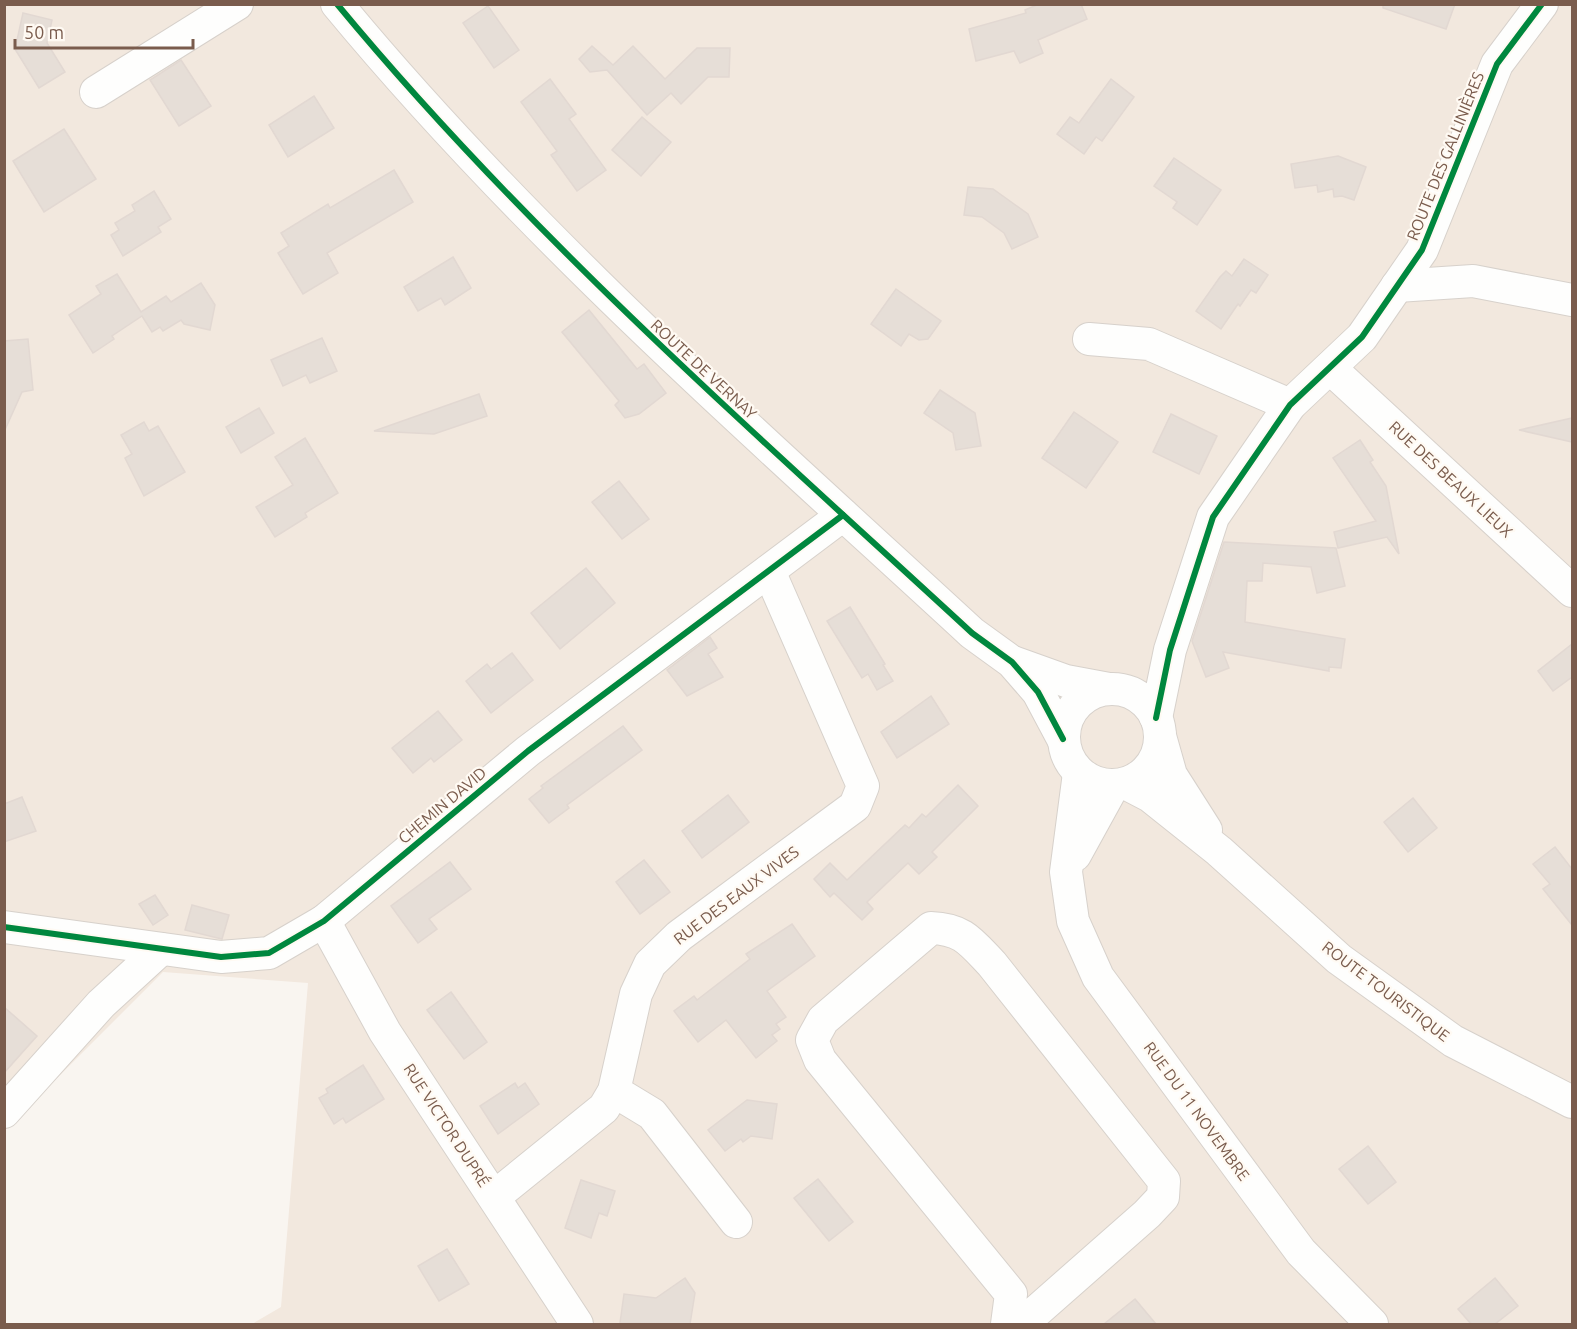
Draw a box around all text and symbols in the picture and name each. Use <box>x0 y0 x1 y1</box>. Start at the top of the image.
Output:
scale bar <box>15 12 194 50</box>
text: 50 m <box>24 22 64 42</box>
street label: ROUTE DES GALLINIÈRES <box>1401 68 1487 243</box>
street label: ROUTE DE VERNAY <box>647 315 761 423</box>
street label: RUE DES BEAUX LIEUX <box>1386 417 1516 541</box>
street label: CHEMIN DAVID <box>394 763 490 847</box>
street label: RUE DES EAUX VIVES <box>670 842 802 948</box>
street label: ROUTE TOURISTIQUE <box>1319 937 1453 1045</box>
street label: RUE DU 11 NOVEMBRE <box>1141 1038 1253 1184</box>
street label: RUE VICTOR DUPRÉ <box>400 1059 495 1190</box>

